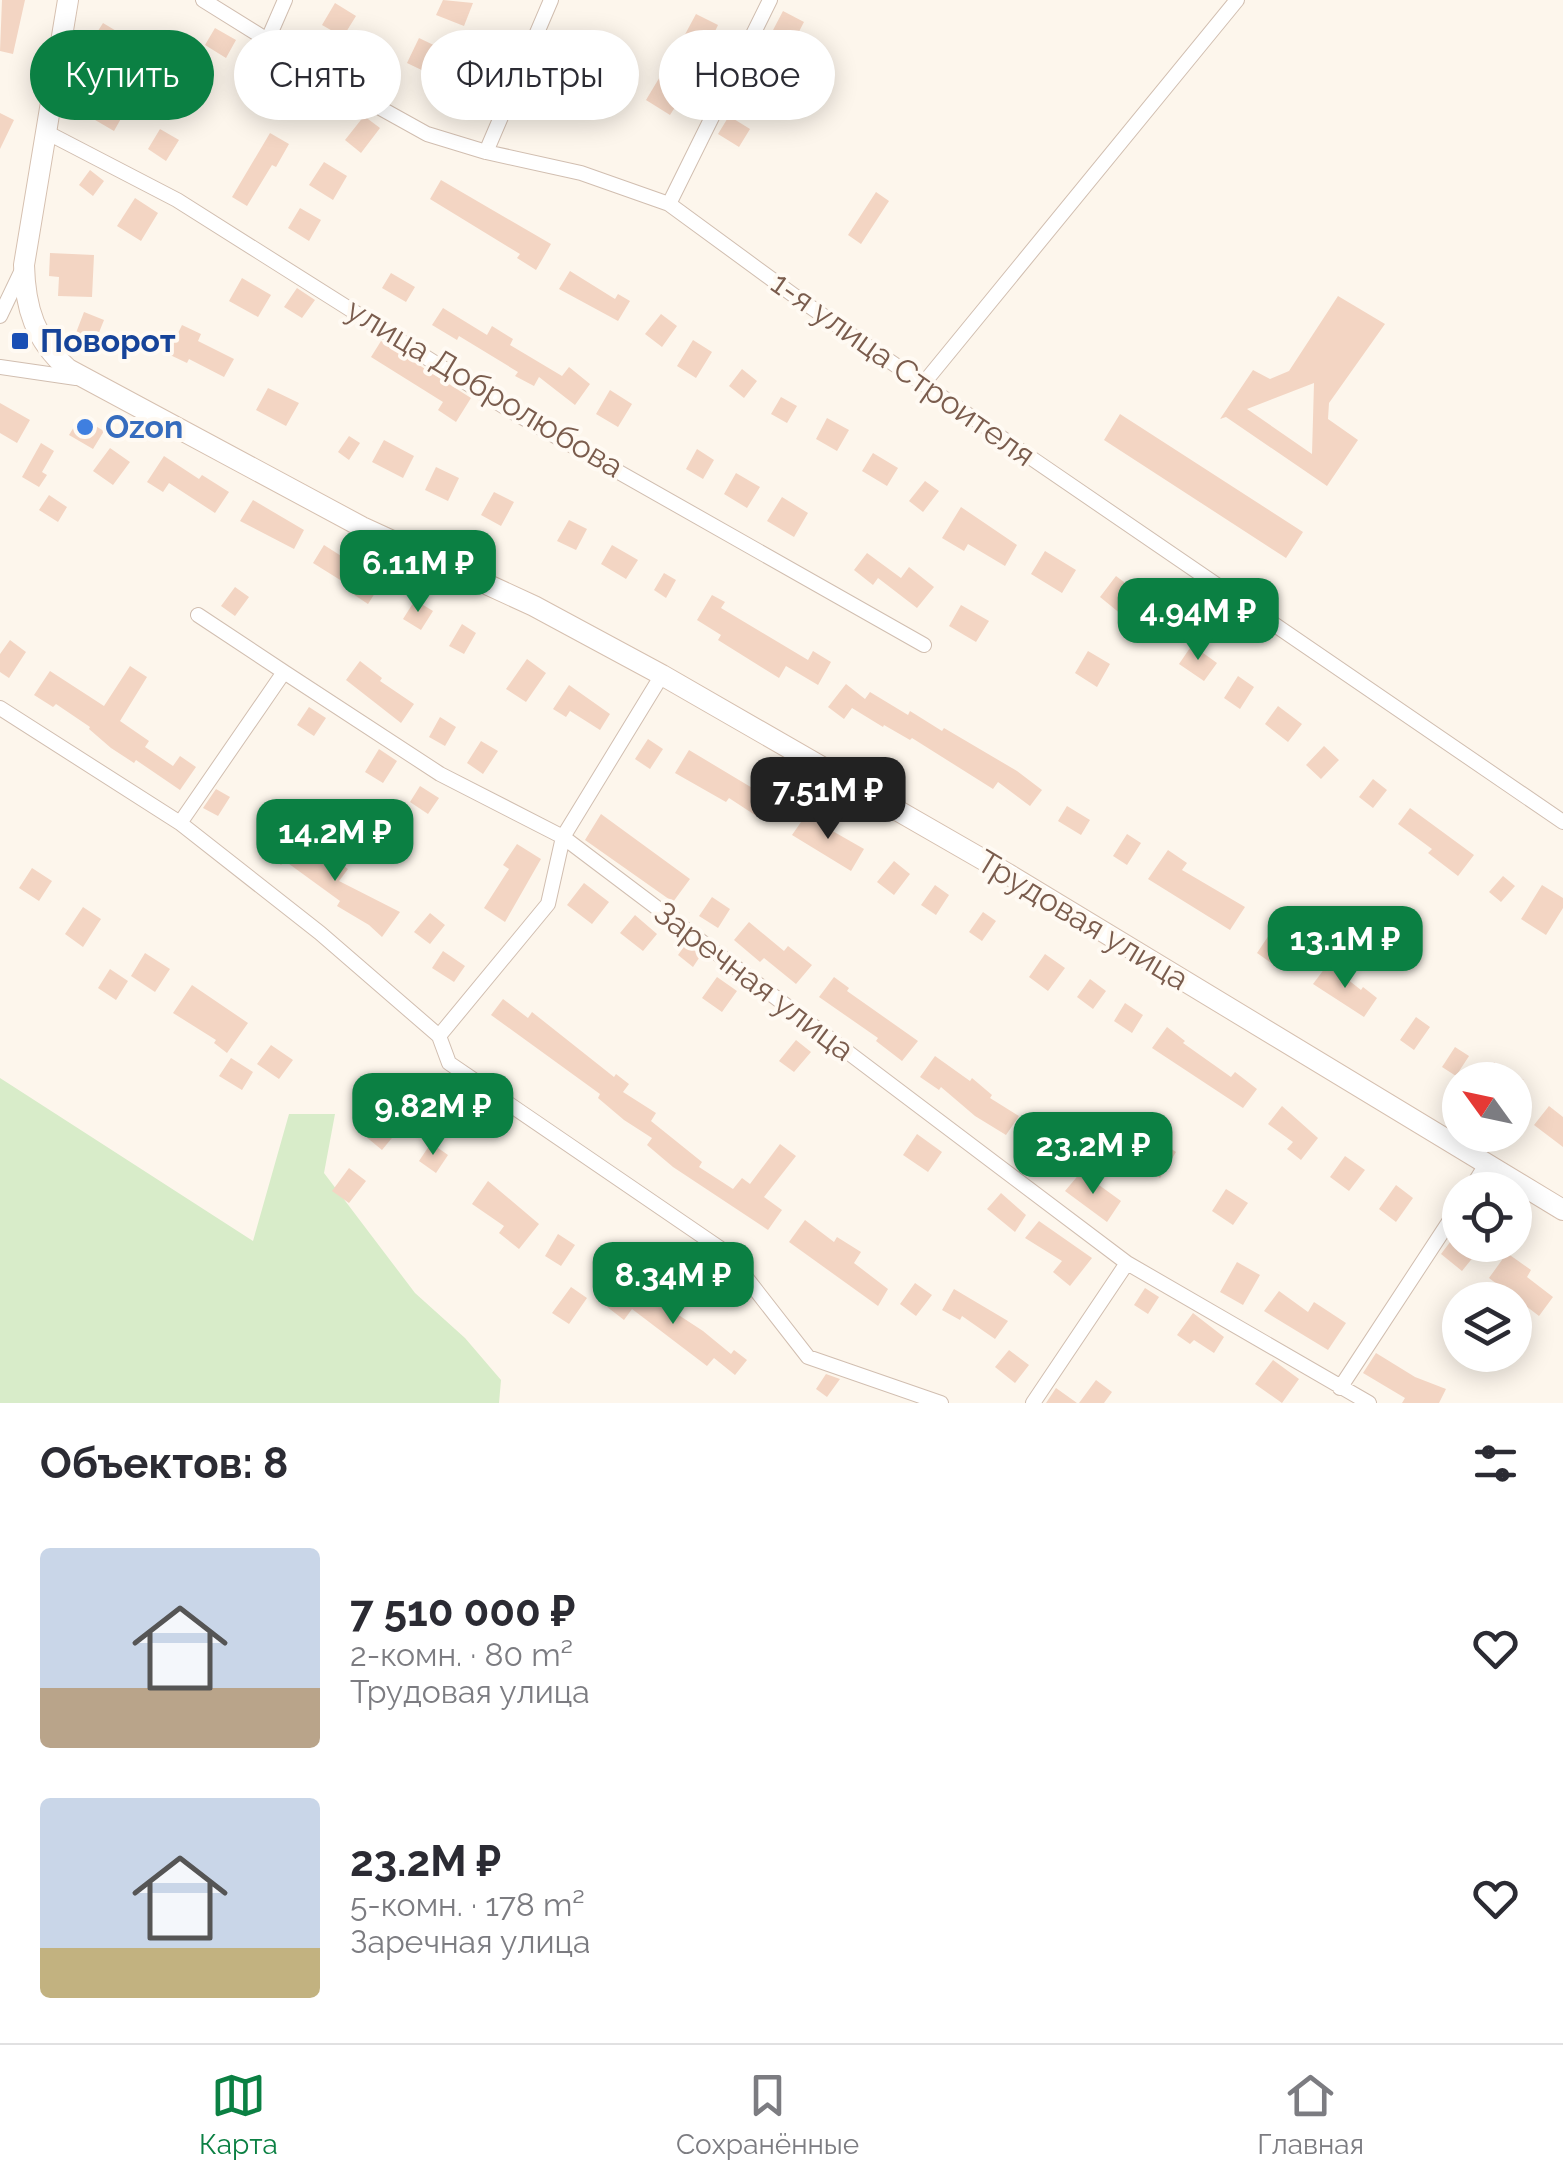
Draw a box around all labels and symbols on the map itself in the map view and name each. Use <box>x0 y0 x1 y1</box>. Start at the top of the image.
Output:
street label: 1-я улица Строителя <box>764 264 1042 474</box>
street label: улица Добролюбова <box>340 290 630 485</box>
place label: Поворот <box>40 322 176 359</box>
marker: Поворот <box>9 330 31 352</box>
place label: Ozon <box>105 408 183 445</box>
marker: Ozon <box>74 416 96 438</box>
pin: 6.11M ₽ <box>326 530 510 615</box>
pin: 4.94M ₽ <box>1106 578 1290 663</box>
pin: 7.51M ₽ <box>736 757 920 842</box>
pin: 14.2M ₽ <box>243 799 427 884</box>
street label: Трудовая улица <box>971 842 1196 997</box>
street label: Заречная улица <box>647 893 861 1068</box>
pin: 13.1M ₽ <box>1253 906 1437 991</box>
north arrow <box>1442 1062 1532 1152</box>
pin: 9.82M ₽ <box>341 1073 525 1158</box>
pin: 23.2M ₽ <box>1001 1112 1185 1197</box>
pin: 8.34M ₽ <box>581 1242 765 1327</box>

